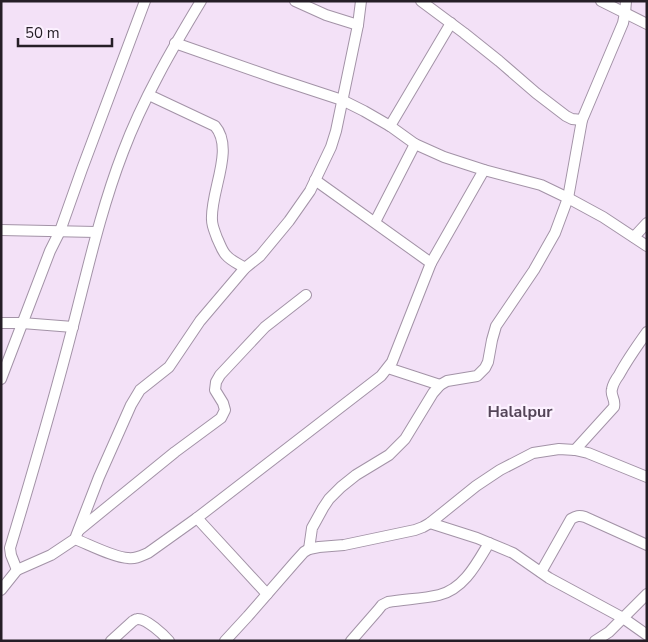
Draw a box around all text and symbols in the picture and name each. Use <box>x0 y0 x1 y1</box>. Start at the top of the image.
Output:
scale bar <box>18 15 111 47</box>
text: 50 m <box>25 23 60 43</box>
district label: Halalpur <box>487 401 553 423</box>

